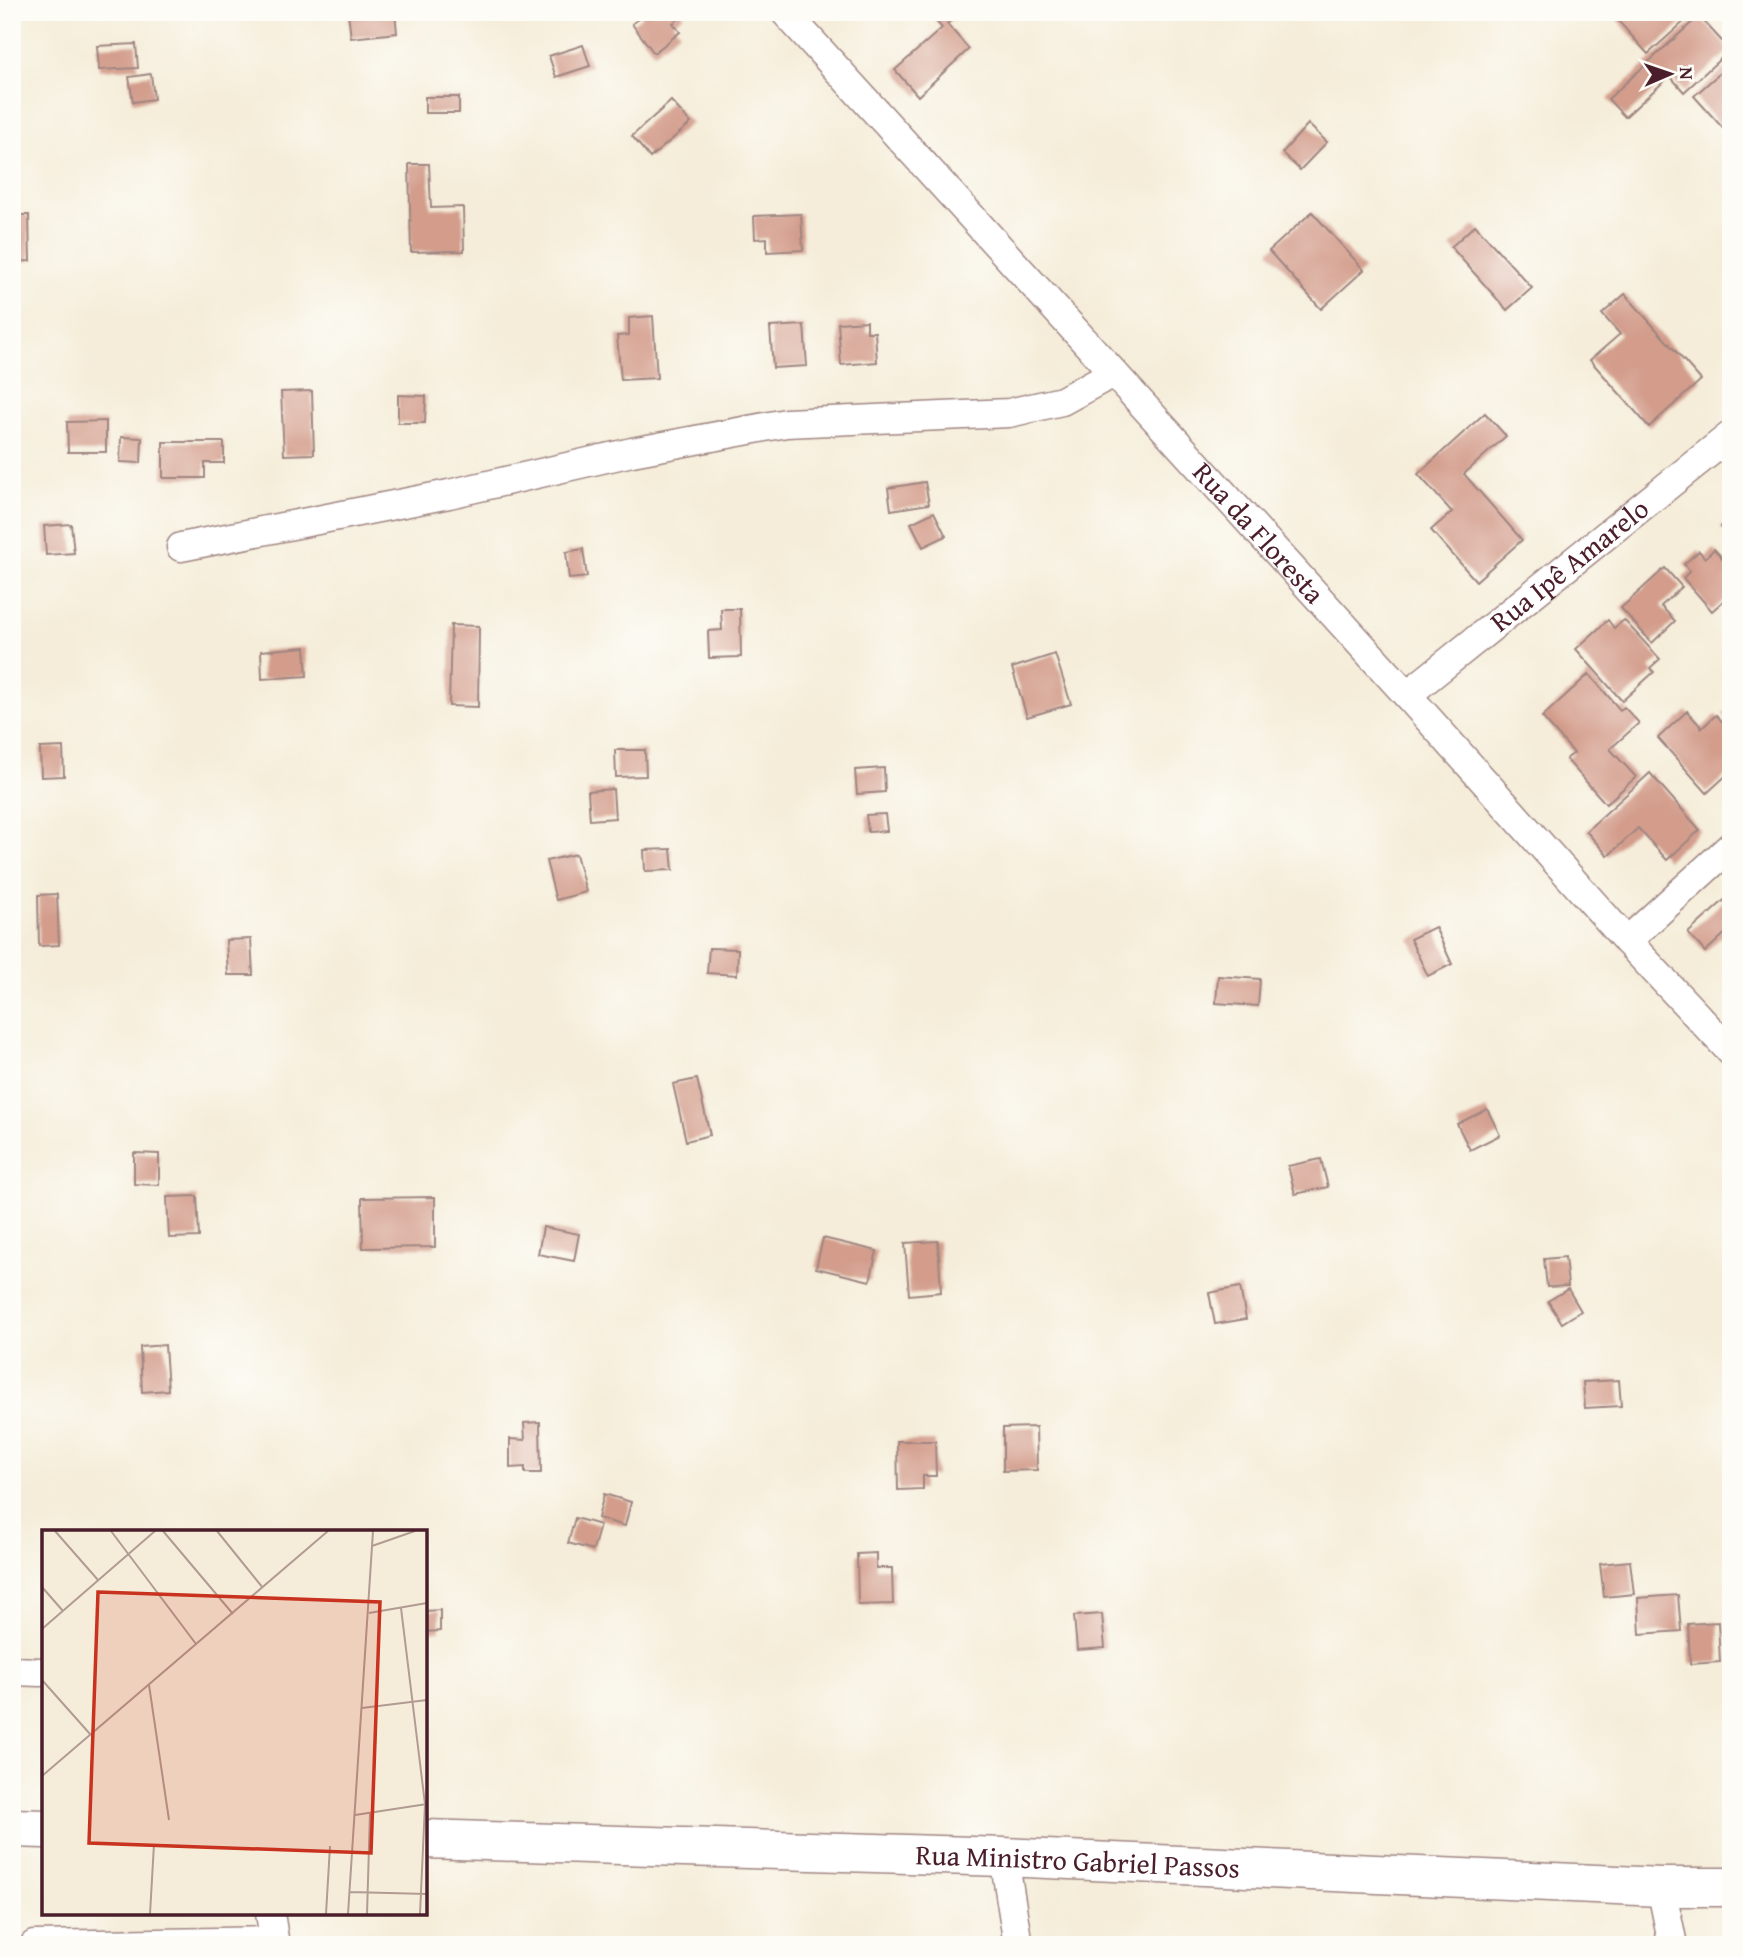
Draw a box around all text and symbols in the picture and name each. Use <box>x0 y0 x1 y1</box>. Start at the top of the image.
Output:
north arrow <box>1634 38 1704 108</box>
text: N <box>1673 67 1701 81</box>
street label: Rua da Floresta <box>1184 452 1335 613</box>
street label: Rua Ipê Amarelo <box>1481 488 1657 641</box>
inset map <box>42 1530 427 1915</box>
street label: Rua Ministro Gabriel Passos <box>915 1833 1241 1888</box>

